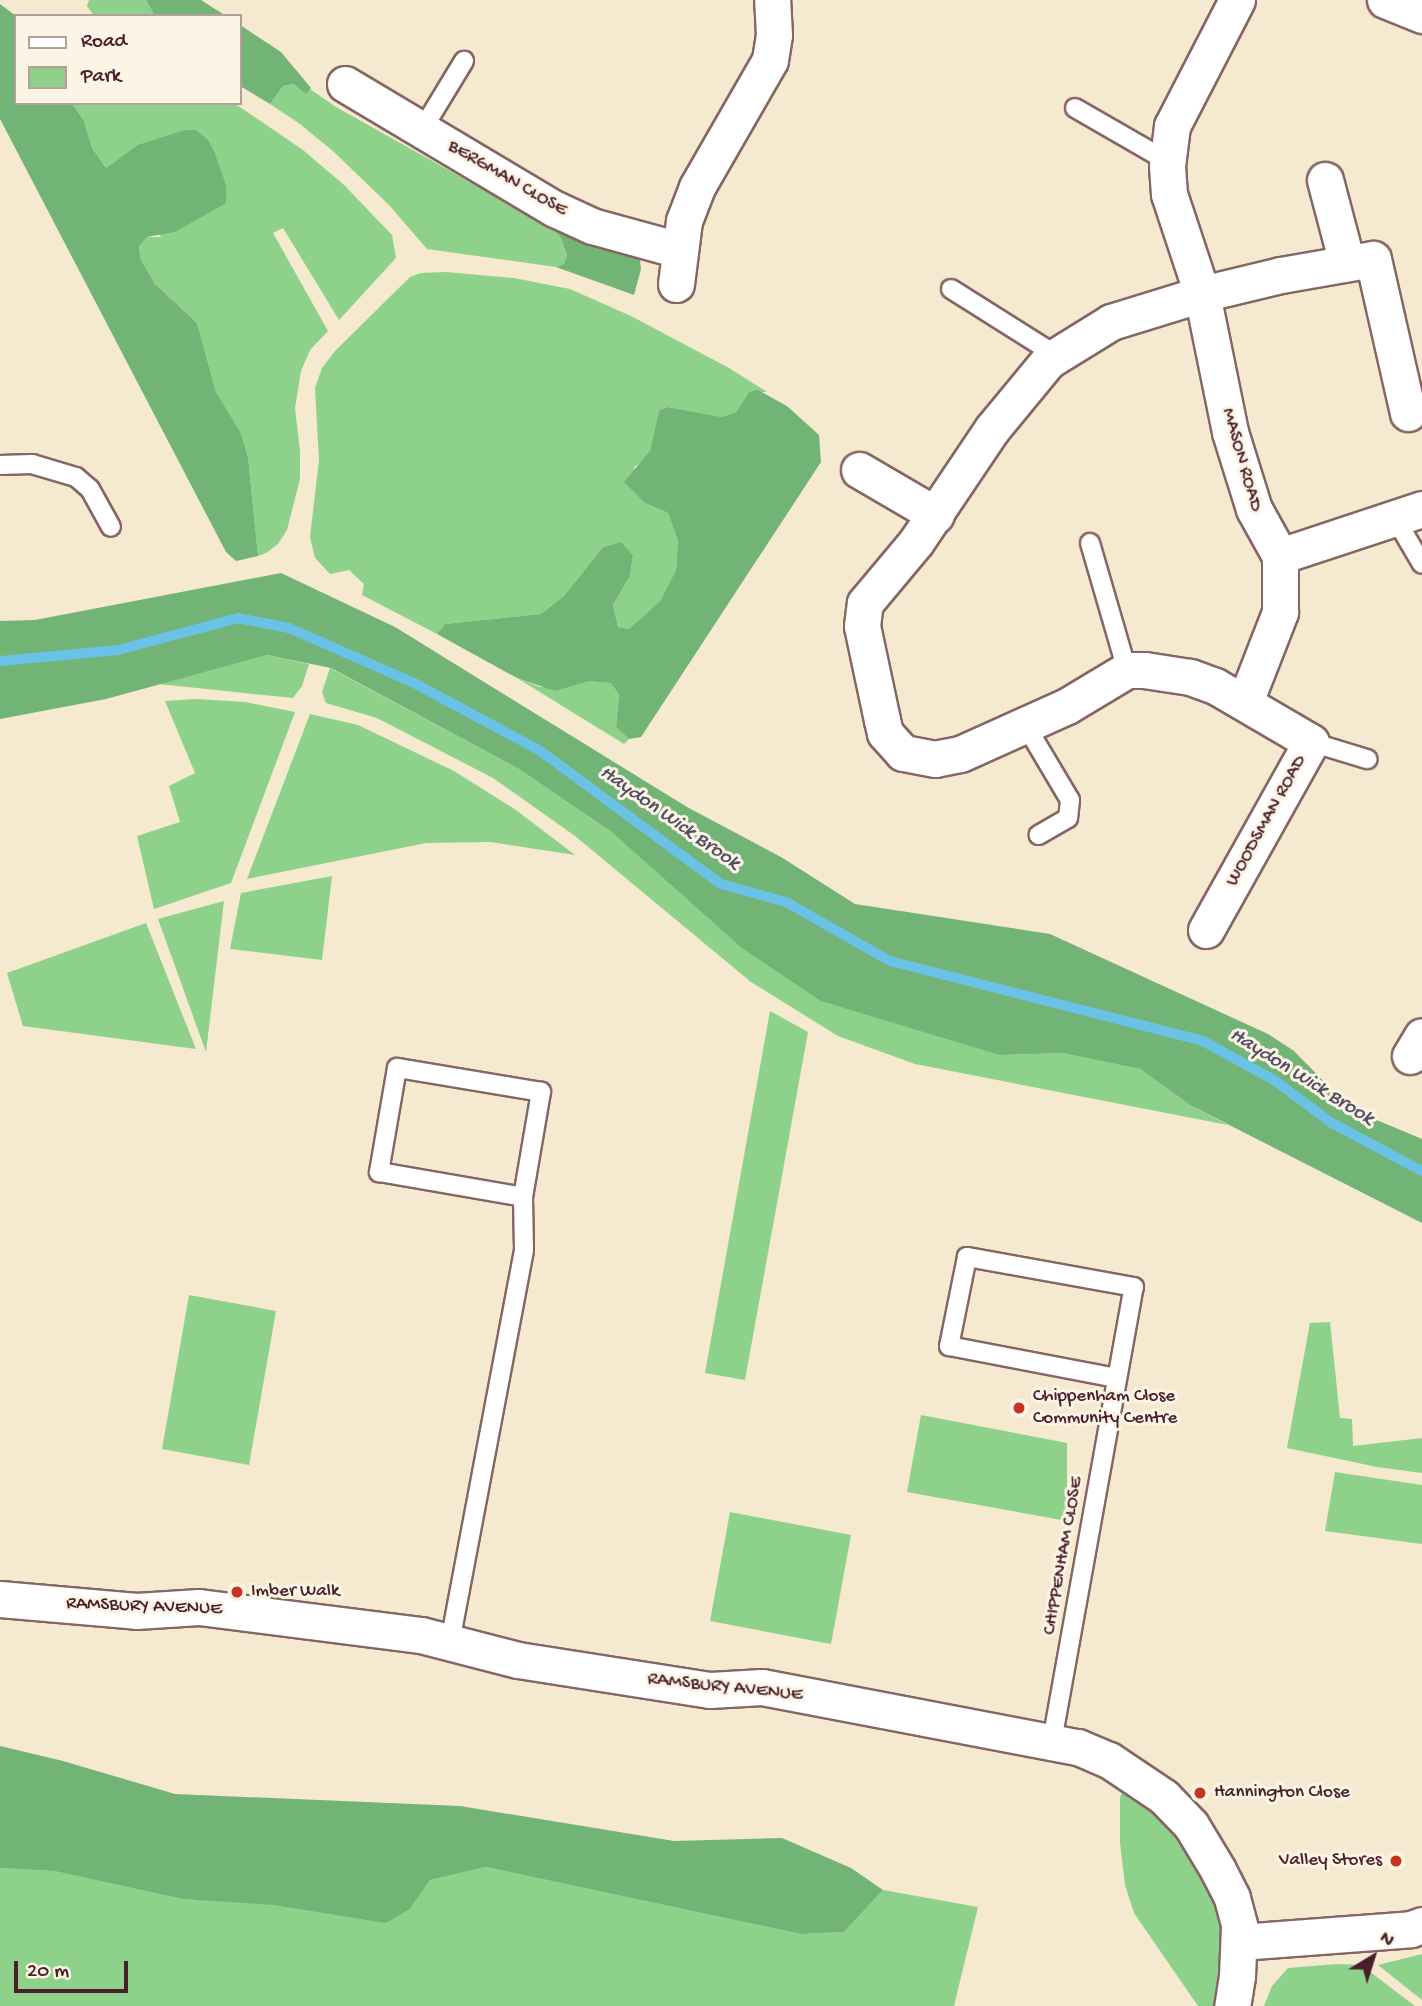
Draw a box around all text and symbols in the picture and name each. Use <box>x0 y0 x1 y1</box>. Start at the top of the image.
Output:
legend <box>14 14 242 105</box>
text: Road <box>81 30 127 55</box>
text: Park <box>81 65 121 90</box>
street label: BERGMAN CLOSE <box>443 136 571 222</box>
street label: MASON ROAD <box>1215 406 1267 514</box>
street label: WOODSMAN ROAD <box>1222 751 1312 891</box>
water label: Haydon Wick Brook <box>594 761 744 877</box>
water label: Haydon Wick Brook <box>1224 1024 1378 1132</box>
place label: Chippenham Close Community Centre <box>1033 1386 1177 1430</box>
marker: Chippenham Close Community Centre <box>1011 1400 1027 1416</box>
street label: CHIPPENHAM CLOSE <box>1039 1475 1089 1637</box>
place label: Imber Walk <box>251 1581 339 1603</box>
marker: Imber Walk <box>229 1584 245 1600</box>
street label: RAMSBURY AVENUE <box>66 1593 222 1621</box>
street label: RAMSBURY AVENUE <box>646 1669 804 1707</box>
place label: Hannington Close <box>1214 1782 1350 1804</box>
marker: Hannington Close <box>1192 1785 1208 1801</box>
place label: Valley Stores <box>1279 1850 1382 1872</box>
marker: Valley Stores <box>1388 1853 1404 1869</box>
north arrow <box>1338 1922 1408 1992</box>
text: N <box>1374 1927 1398 1953</box>
scale bar <box>18 1946 131 1990</box>
text: 20 m <box>27 1960 69 1985</box>

